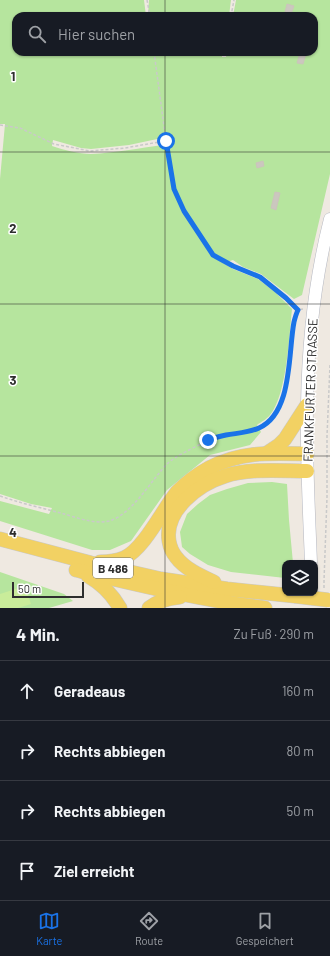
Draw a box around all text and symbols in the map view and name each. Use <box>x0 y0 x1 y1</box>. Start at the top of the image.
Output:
search box <box>12 12 318 56</box>
icon: search <box>26 23 48 45</box>
text: Hier suchen <box>58 25 135 43</box>
text: 1 <box>11 68 15 84</box>
route start <box>157 132 175 150</box>
text: 2 <box>9 220 17 236</box>
street label: FRANKFURTER STRASSE <box>299 318 321 462</box>
text: 3 <box>9 372 17 388</box>
route end <box>199 431 217 449</box>
text: 4 <box>9 524 17 540</box>
road number: B 486 <box>93 558 133 578</box>
map controls <box>282 560 318 596</box>
button: layers <box>282 560 318 596</box>
scale bar <box>12 580 84 599</box>
text: 50 m <box>18 582 41 595</box>
text: 4 Min. <box>16 624 60 644</box>
text: Zu Fuß · 290 m <box>234 626 314 642</box>
icon: ahead <box>16 680 38 702</box>
text: Geradeaus <box>54 682 125 700</box>
text: 160 m <box>282 683 314 699</box>
icon: right <box>16 740 38 762</box>
text: Rechts abbiegen <box>54 742 165 760</box>
text: 80 m <box>287 743 314 759</box>
icon: right <box>16 800 38 822</box>
text: Rechts abbiegen <box>54 802 165 820</box>
text: 50 m <box>287 803 314 819</box>
icon: arrive <box>16 860 38 882</box>
text: Ziel erreicht <box>54 862 135 880</box>
tab: Karte <box>36 910 62 947</box>
tab: Route <box>135 910 163 947</box>
tab: Gespeichert <box>236 910 294 947</box>

